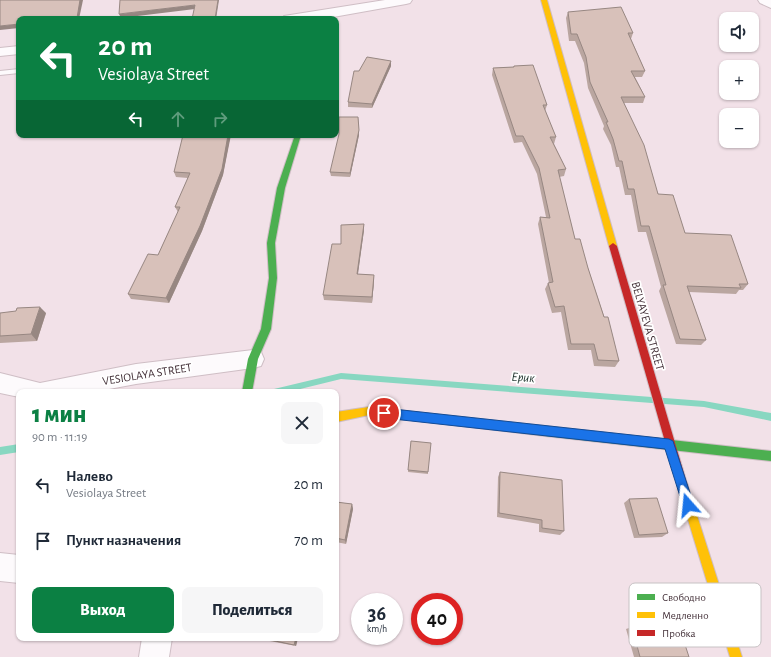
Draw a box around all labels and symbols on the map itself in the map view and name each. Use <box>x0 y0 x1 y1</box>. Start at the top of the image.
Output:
street label: BELYAYEVA STREET <box>630 280 666 372</box>
street label: VESIOLAYA STREET <box>101 361 193 387</box>
water label: Ерик <box>511 371 536 385</box>
pin <box>367 396 401 430</box>
position arrow <box>667 484 709 526</box>
legend <box>629 583 761 647</box>
text: Свободно <box>662 592 706 603</box>
speed limit sign: 40 <box>411 593 463 645</box>
text: Медленно <box>662 610 709 621</box>
text: Пробка <box>662 628 695 639</box>

